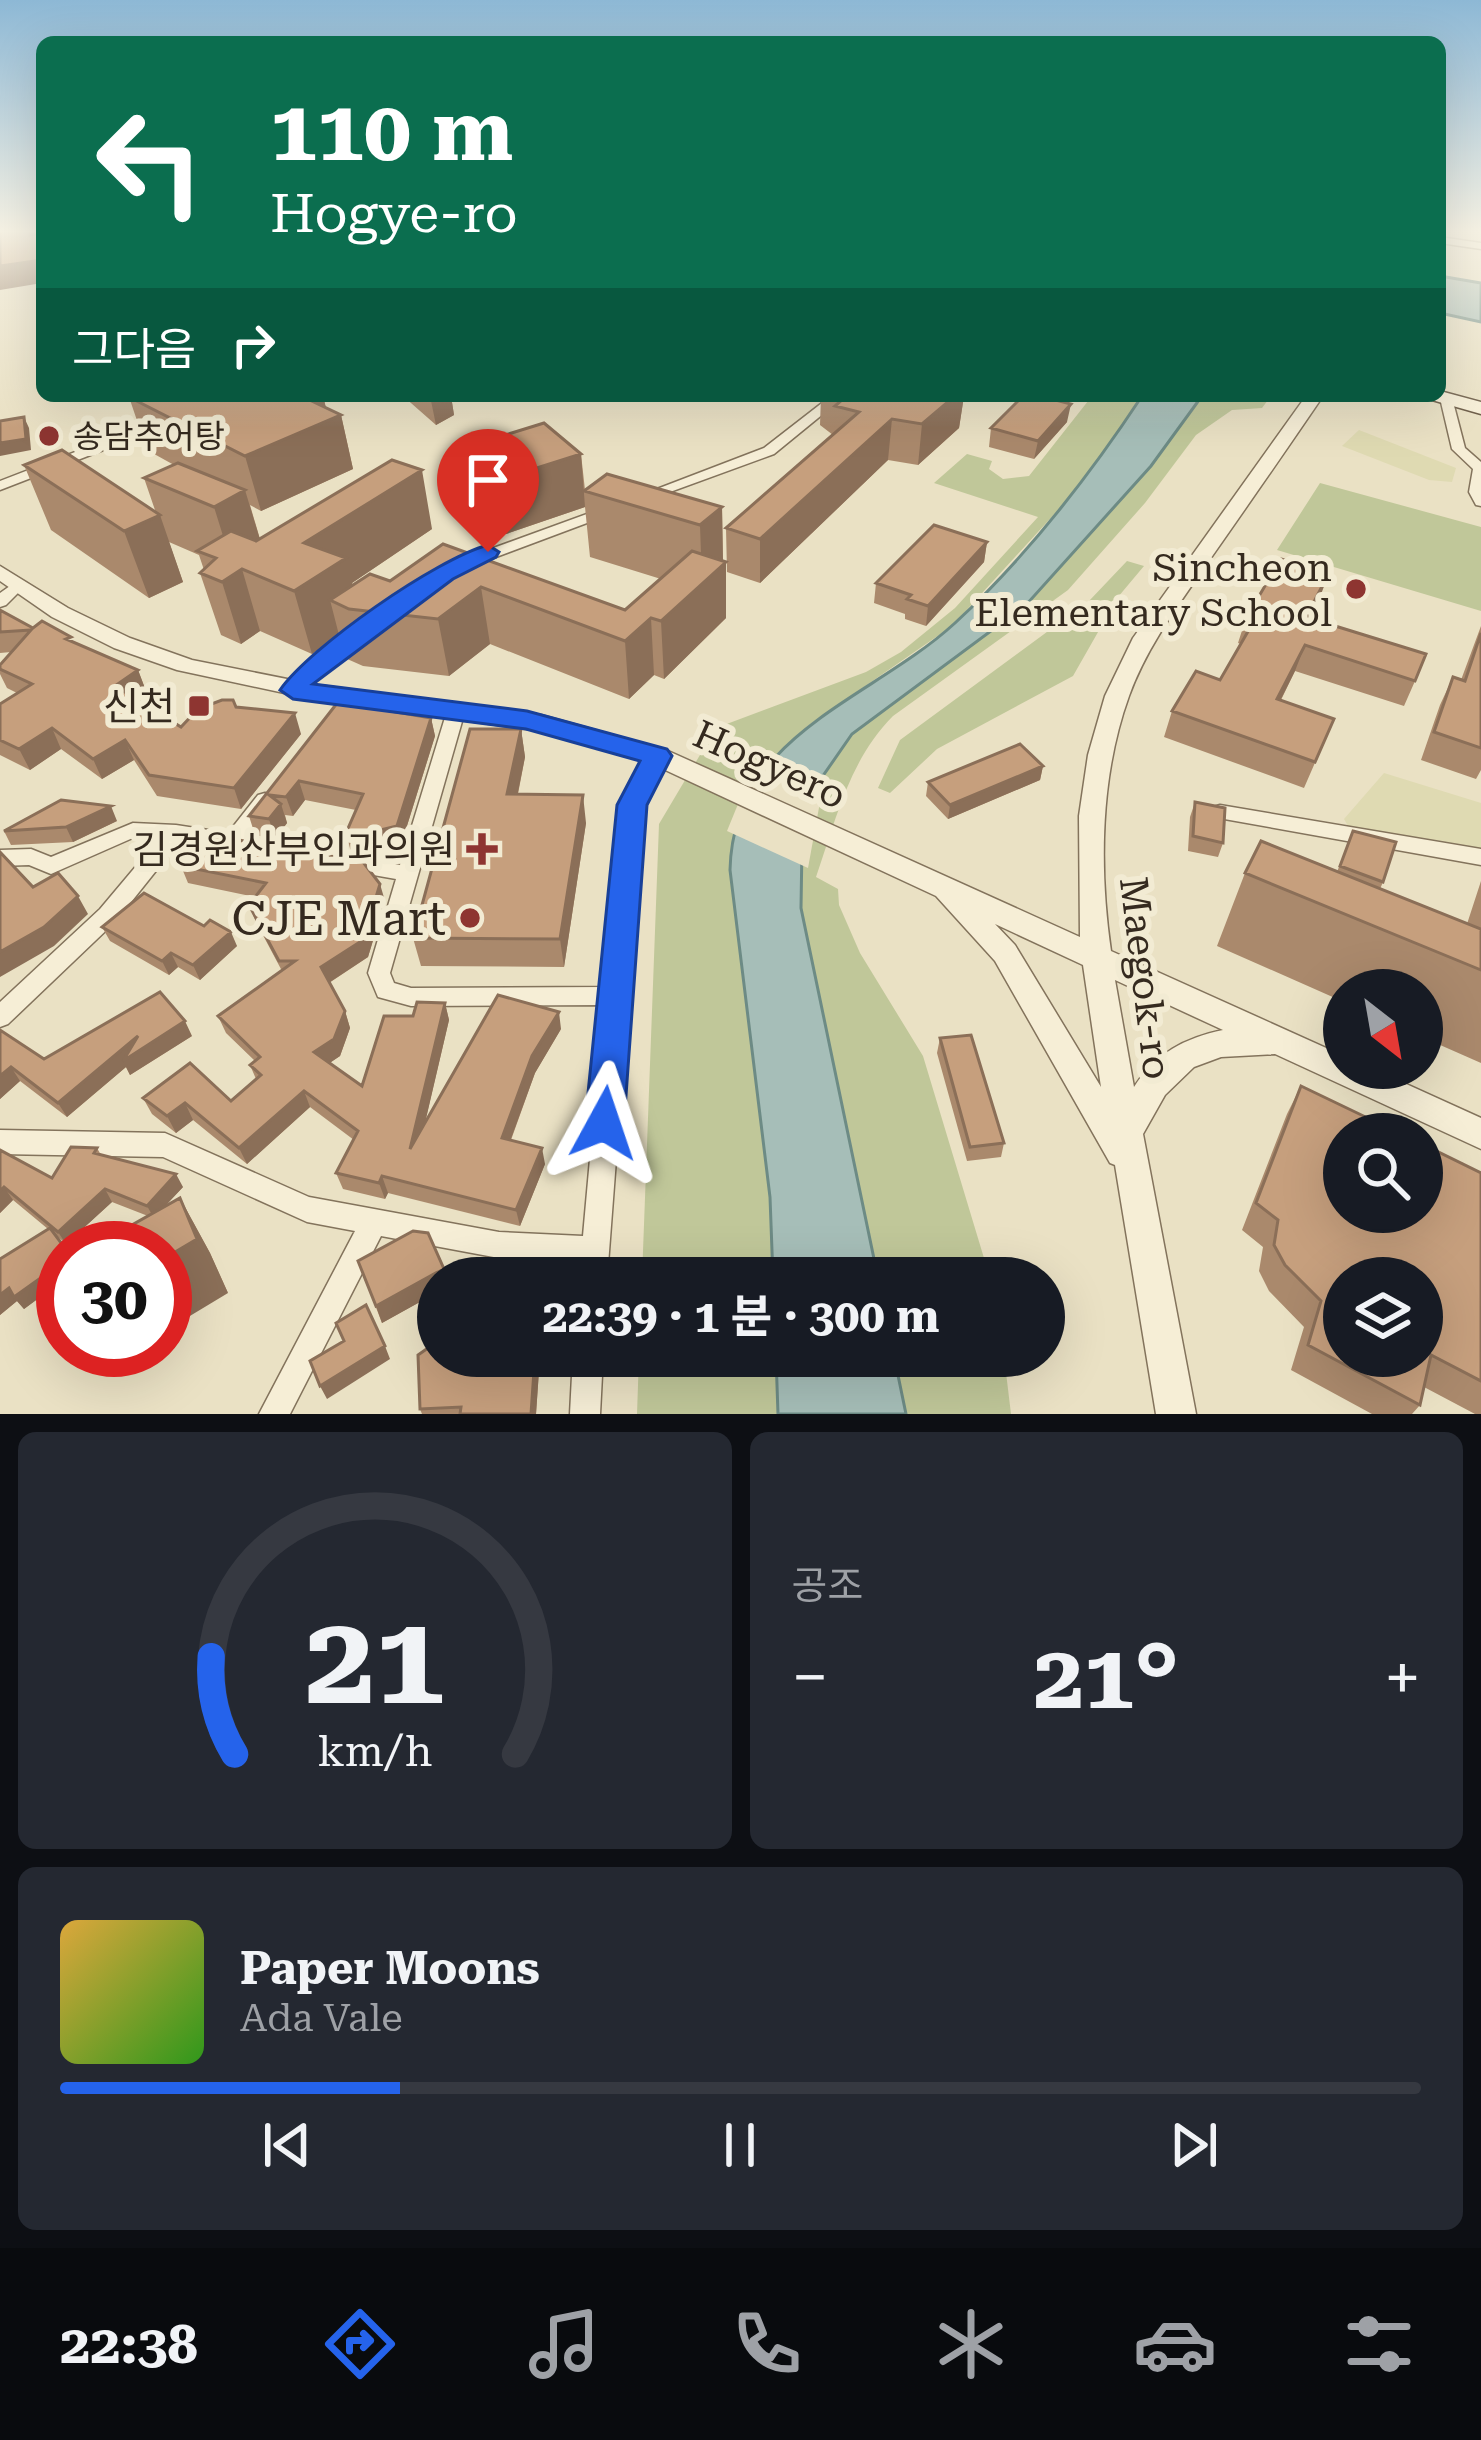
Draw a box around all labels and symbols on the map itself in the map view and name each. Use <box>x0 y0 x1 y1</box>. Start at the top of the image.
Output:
place label: 송담추어탕 <box>73 417 225 456</box>
marker: 송담추어탕 <box>36 423 62 449</box>
pin <box>437 429 539 552</box>
place label: Sincheon Elementary School <box>974 545 1332 636</box>
marker: Sincheon Elementary School <box>1343 576 1369 602</box>
place label: 신천 <box>103 684 175 730</box>
marker: 신천 <box>186 693 212 719</box>
street label: Hogyero <box>686 711 853 819</box>
place label: 김경원산부인과의원 <box>132 827 455 873</box>
marker: 김경원산부인과의원 <box>466 833 498 865</box>
street label: Maegok-ro <box>1110 874 1180 1082</box>
place label: CJE Mart <box>231 891 446 947</box>
marker: CJE Mart <box>457 905 483 931</box>
north arrow <box>1323 969 1443 1089</box>
position arrow <box>541 1060 667 1186</box>
speed limit sign: 30 <box>36 1221 192 1377</box>

